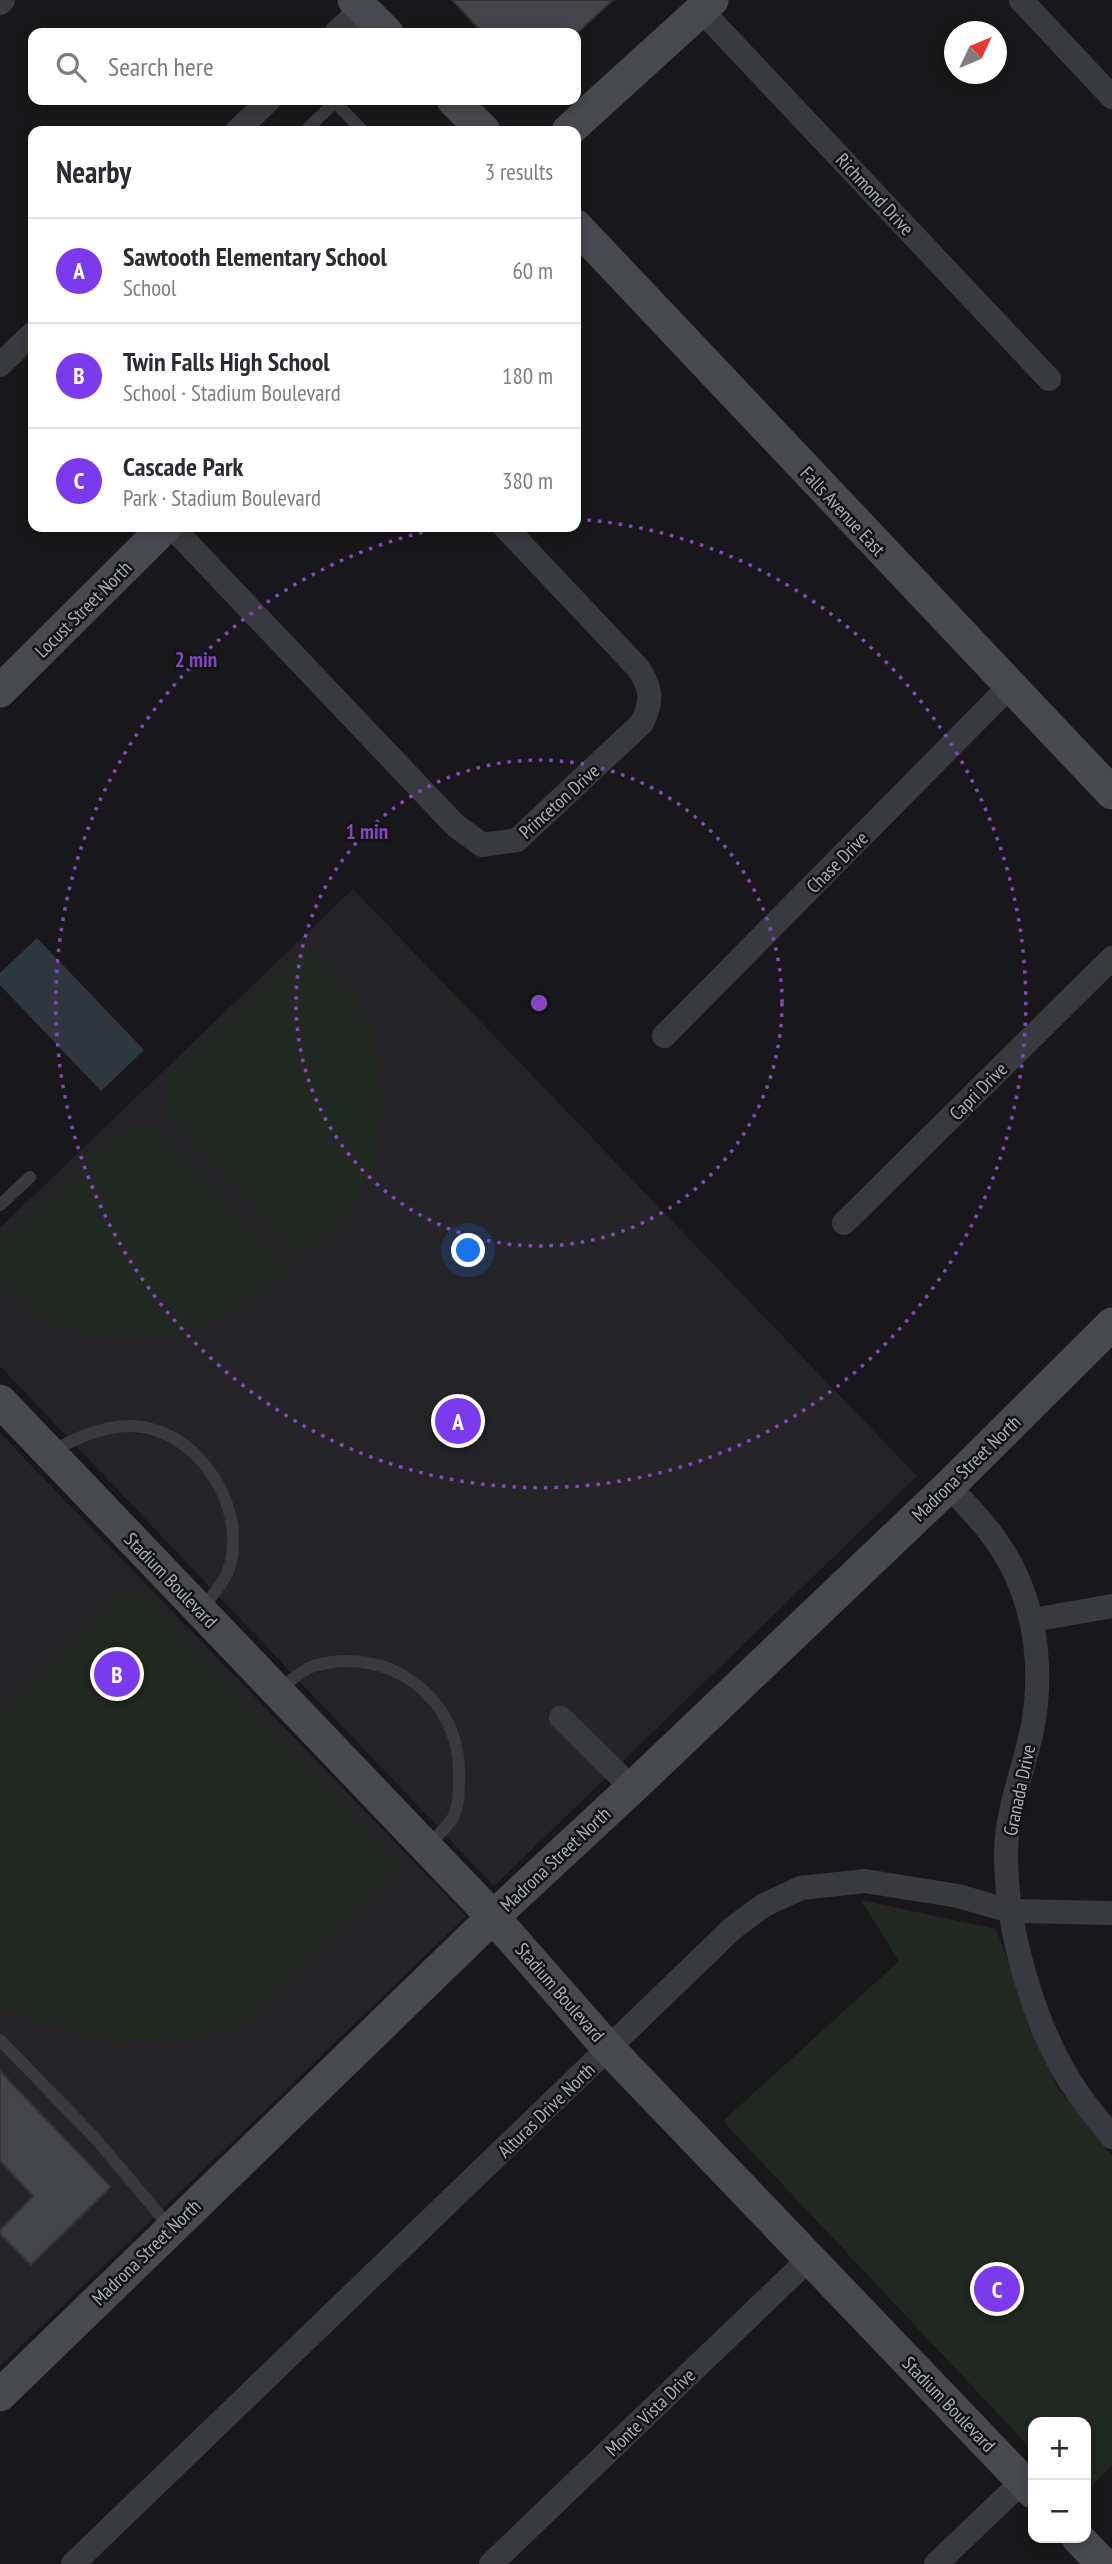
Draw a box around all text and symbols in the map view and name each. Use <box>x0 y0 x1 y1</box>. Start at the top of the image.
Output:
north arrow <box>944 21 1007 84</box>
search box <box>28 28 581 105</box>
icon: search <box>52 48 90 86</box>
text: Search here <box>108 50 214 83</box>
street label: Richmond Drive <box>831 148 919 240</box>
text: Nearby <box>56 152 131 191</box>
text: 3 results <box>485 157 553 186</box>
text: Sawtooth Elementary School <box>123 240 387 273</box>
text: A <box>73 256 85 285</box>
text: 60 m <box>512 256 553 285</box>
text: School <box>123 273 176 302</box>
text: Twin Falls High School <box>123 345 330 378</box>
text: B <box>73 361 85 390</box>
text: 180 m <box>502 361 553 390</box>
text: School · Stadium Boulevard <box>123 378 341 407</box>
text: Cascade Park <box>123 450 243 483</box>
street label: Falls Avenue East <box>795 461 891 561</box>
text: C <box>74 466 84 495</box>
text: 380 m <box>502 466 553 495</box>
text: Park · Stadium Boulevard <box>123 483 321 512</box>
street label: Locust Street North <box>30 556 136 662</box>
text: 2 min <box>175 646 217 673</box>
street label: Princeton Drive <box>514 758 604 843</box>
text: 1 min <box>346 818 388 845</box>
street label: Chase Drive <box>801 826 873 898</box>
centre of rings <box>527 991 551 1015</box>
street label: Capri Drive <box>944 1057 1012 1125</box>
your location <box>451 1233 485 1267</box>
pin: A <box>435 1395 481 1447</box>
street label: Madrona Street North <box>906 1410 1026 1526</box>
street label: Stadium Boulevard <box>119 1527 223 1633</box>
pin: B <box>94 1648 140 1700</box>
street label: Granada Drive <box>998 1742 1040 1838</box>
street label: Madrona Street North <box>495 1802 615 1916</box>
street label: Stadium Boulevard <box>510 1937 610 2047</box>
street label: Alturas Drive North <box>492 2057 600 2163</box>
street label: Madrona Street North <box>86 2194 206 2310</box>
pin: C <box>974 2263 1020 2315</box>
street label: Stadium Boulevard <box>897 2351 1001 2457</box>
street label: Monte Vista Drive <box>600 2363 700 2461</box>
map controls <box>1028 2417 1091 2543</box>
button: + <box>1028 2417 1091 2480</box>
button: − <box>1028 2480 1091 2543</box>

